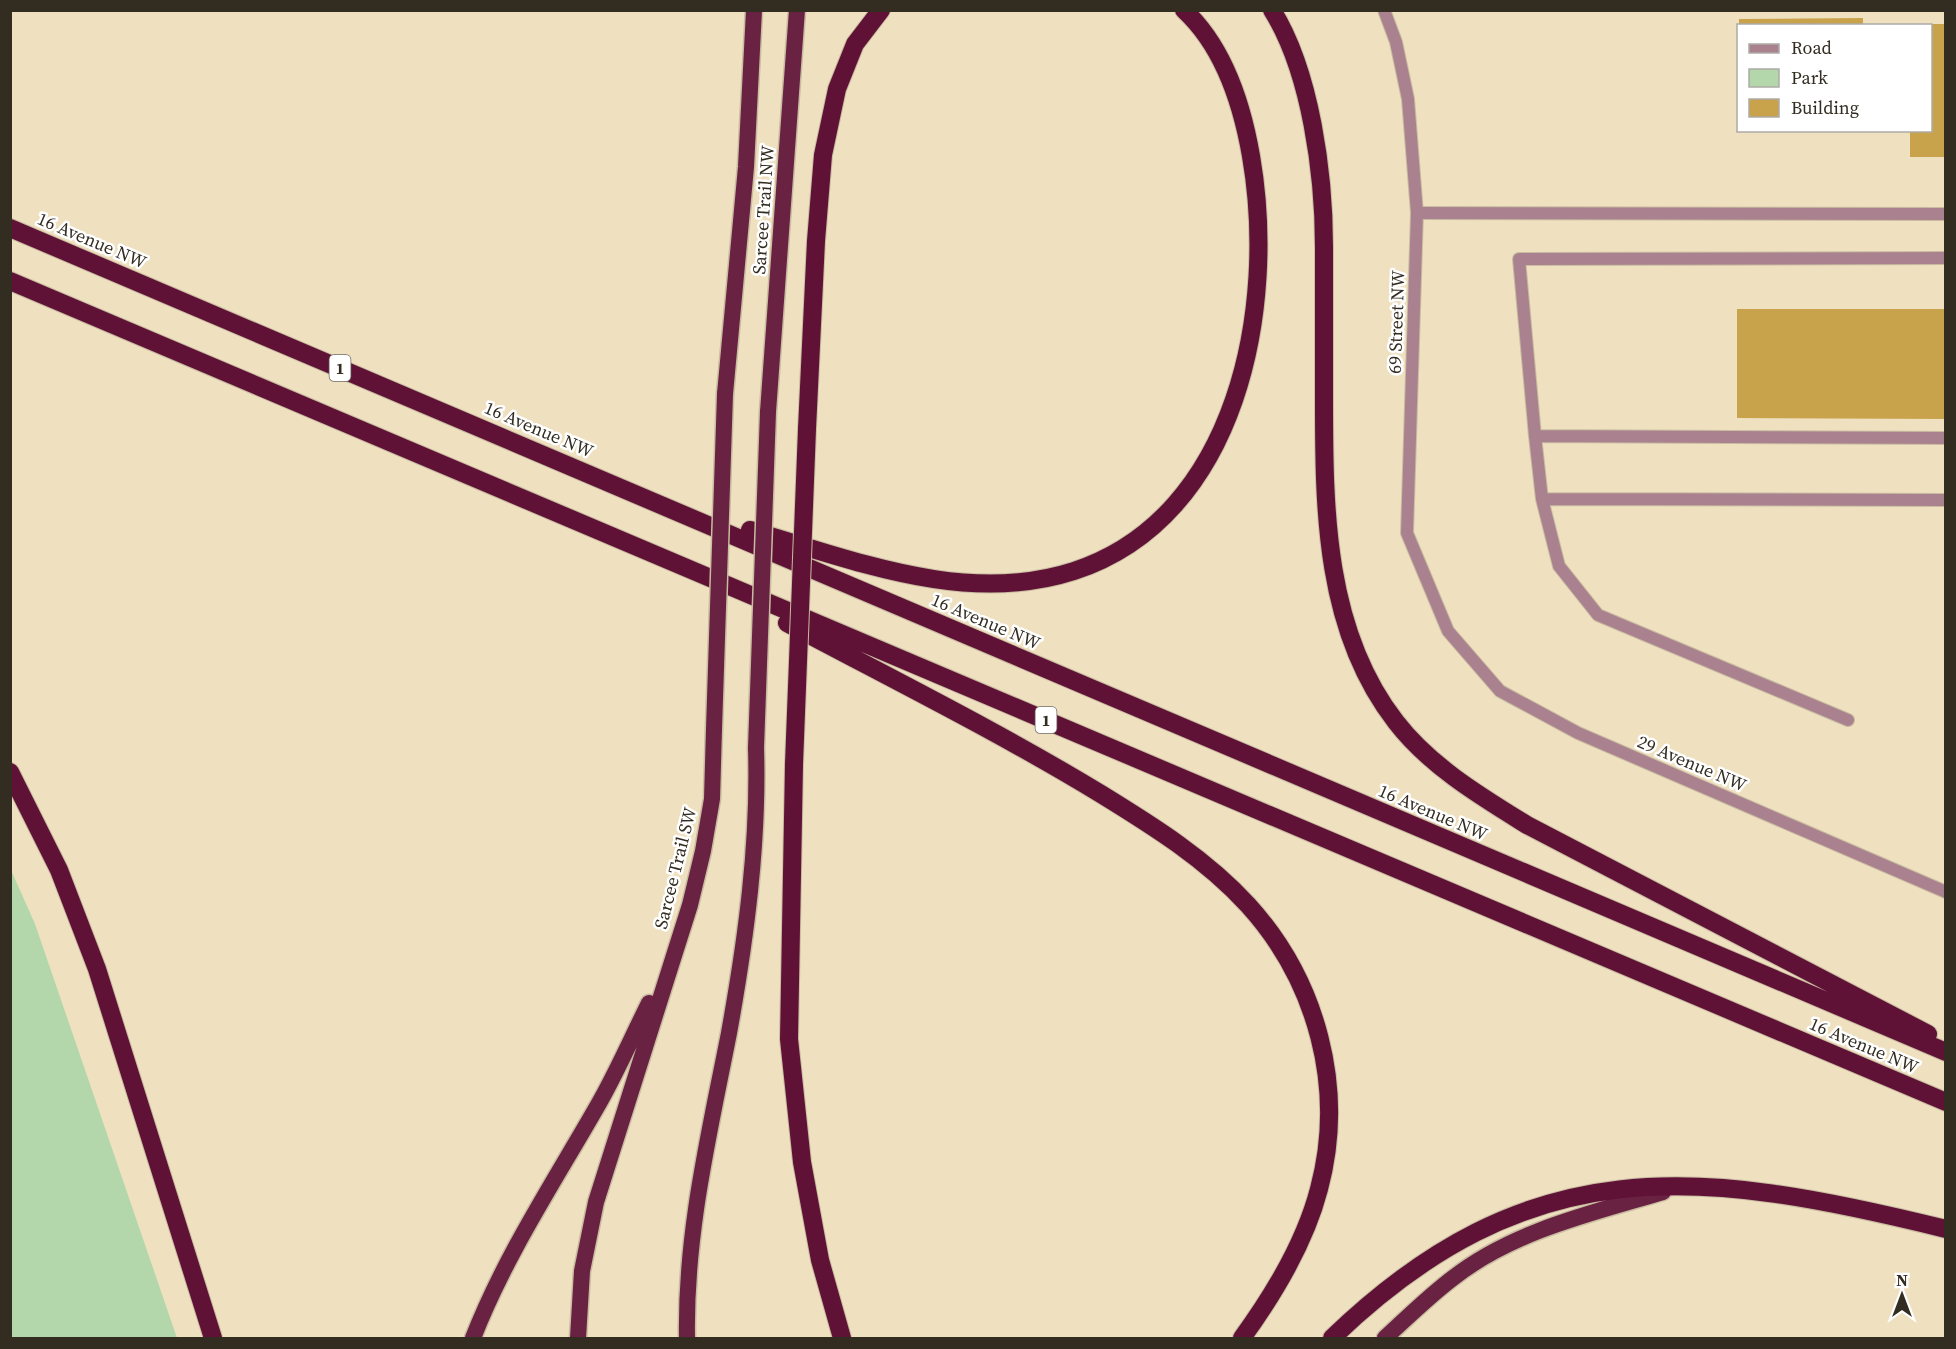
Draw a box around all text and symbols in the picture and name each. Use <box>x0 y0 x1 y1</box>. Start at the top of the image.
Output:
legend <box>1737 24 1932 132</box>
text: Road <box>1791 35 1832 60</box>
text: Park <box>1791 65 1828 90</box>
text: Building <box>1791 95 1859 120</box>
street label: Sarcee Trail NW <box>746 144 780 275</box>
street label: 16 Avenue NW <box>34 206 151 274</box>
street label: 69 Street NW <box>1382 269 1410 374</box>
road number: 1 <box>330 355 350 381</box>
street label: 16 Avenue NW <box>481 395 598 463</box>
street label: 16 Avenue NW <box>928 587 1045 655</box>
road number: 1 <box>1036 707 1056 733</box>
street label: 29 Avenue NW <box>1634 729 1751 797</box>
street label: 16 Avenue NW <box>1375 778 1492 846</box>
street label: Sarcee Trail SW <box>648 804 702 931</box>
street label: 16 Avenue NW <box>1806 1011 1923 1079</box>
north arrow <box>1872 1265 1932 1325</box>
text: N <box>1896 1269 1908 1291</box>

